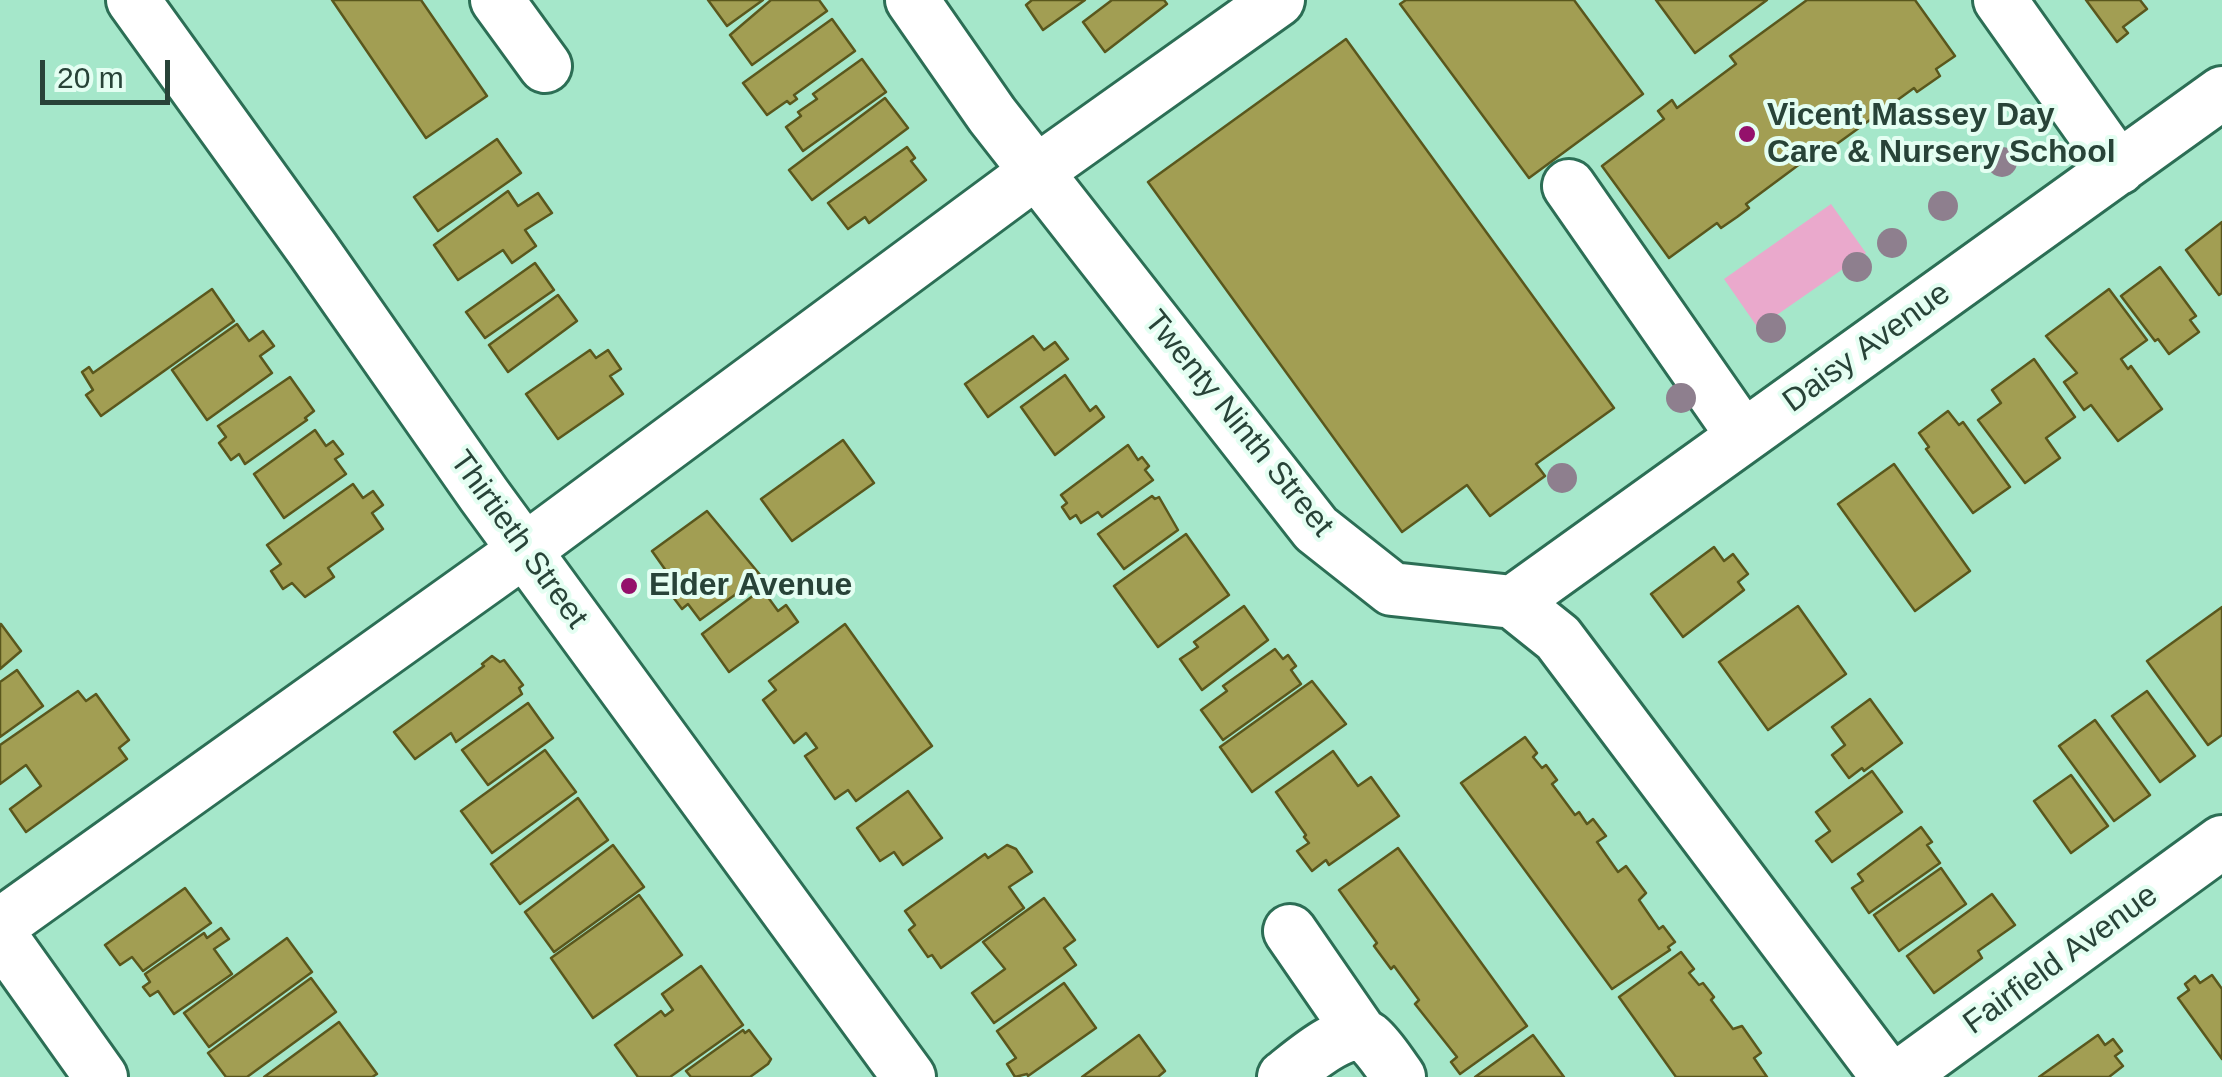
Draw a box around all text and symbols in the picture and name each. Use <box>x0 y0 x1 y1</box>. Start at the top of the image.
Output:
scale bar <box>45 40 175 102</box>
text: 20 m <box>57 61 124 94</box>
place label: Vicent Massey Day Care & Nursery School <box>1767 97 2116 172</box>
marker: Vicent Massey Day Care & Nursery School <box>1736 123 1758 145</box>
street label: Daisy Avenue <box>1776 275 1958 421</box>
street label: Twenty Ninth Street <box>1135 303 1341 545</box>
street label: Thirtieth Street <box>441 444 595 636</box>
place label: Elder Avenue <box>649 567 852 605</box>
marker: Elder Avenue <box>618 575 640 597</box>
street label: Fairfield Avenue <box>1956 877 2166 1043</box>

